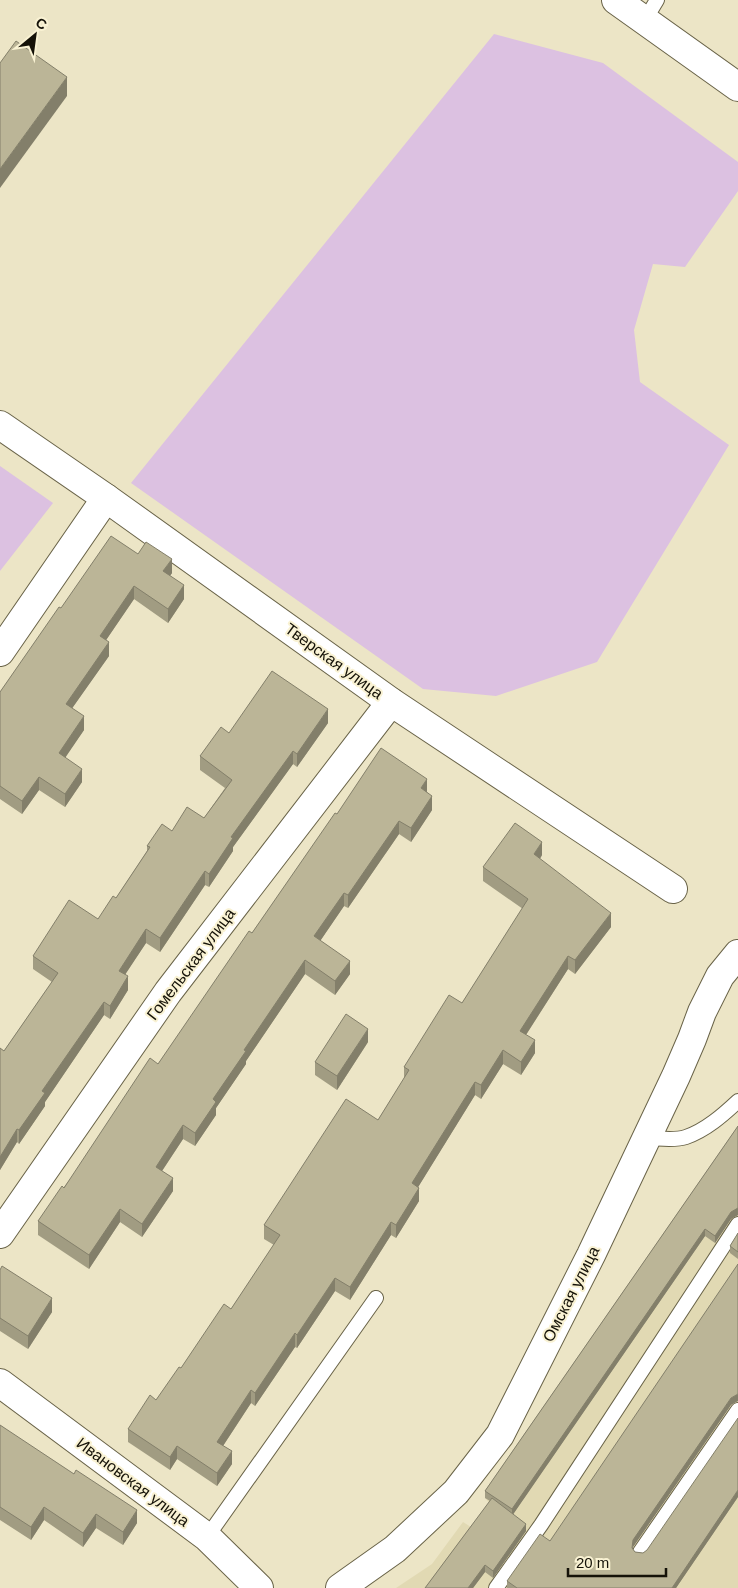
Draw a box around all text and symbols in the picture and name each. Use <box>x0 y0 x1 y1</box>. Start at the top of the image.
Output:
north arrow <box>10 10 60 60</box>
text: С <box>33 14 50 33</box>
street label: Тверская улица <box>282 620 386 702</box>
street label: Гомельская улица <box>144 905 238 1023</box>
street label: Омская улица <box>540 1243 602 1345</box>
street label: Ивановская улица <box>74 1434 193 1530</box>
scale bar <box>568 1546 666 1578</box>
text: 20 m <box>576 1554 609 1571</box>

